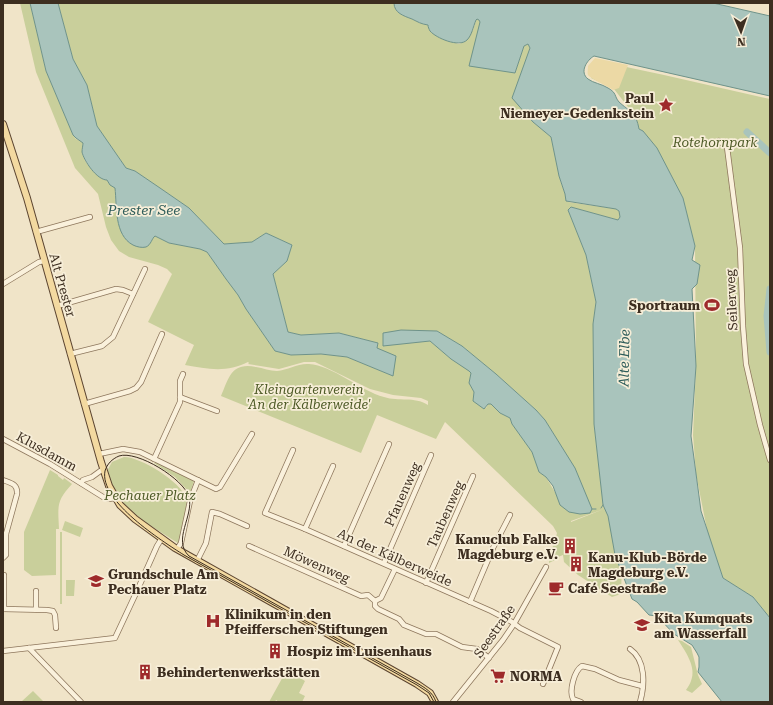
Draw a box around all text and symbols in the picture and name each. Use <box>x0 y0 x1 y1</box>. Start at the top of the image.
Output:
north arrow <box>721 12 761 52</box>
text: N <box>736 35 746 48</box>
place label: Paul Niemeyer-Gedenkstein <box>500 91 655 121</box>
place icon: Paul Niemeyer-Gedenkstein <box>657 96 675 114</box>
park label: Rotehornpark <box>672 135 758 150</box>
water label: Prester See <box>107 202 180 218</box>
street label: Alt Prester <box>46 252 79 319</box>
street label: Seilerweg <box>722 268 741 331</box>
sports icon: Sportraum <box>703 296 721 314</box>
place label: Sportraum <box>629 298 700 313</box>
water label: Alte Elbe <box>615 329 632 388</box>
park label: Kleingartenverein 'An der Kälberweide' <box>247 382 371 412</box>
street label: Klusdamm <box>14 429 80 474</box>
street label: Pfauenweg <box>382 459 424 529</box>
street label: Taubenweg <box>424 478 467 550</box>
park label: Pechauer Platz <box>103 488 196 503</box>
street label: An der Kälberweide <box>335 525 454 589</box>
place label: Kanuclub Falke Magdeburg e.V. <box>455 532 558 562</box>
building icon: Kanuclub Falke Magdeburg e.V. <box>561 537 579 555</box>
street label: Möwenweg <box>281 543 353 586</box>
place label: Kanu-Klub-Börde Magdeburg e.V. <box>588 550 707 580</box>
building icon: Kanu-Klub-Börde Magdeburg e.V. <box>567 555 585 573</box>
place label: Grundschule Am Pechauer Platz <box>108 567 219 597</box>
school or university icon: Grundschule Am Pechauer Platz <box>87 572 105 590</box>
cafe icon: Café Seestraße <box>547 579 565 597</box>
place label: Café Seestraße <box>568 581 667 596</box>
street label: Seestraße <box>471 602 518 661</box>
place label: Klinikum in den Pfeifferschen Stiftungen <box>225 607 388 637</box>
place label: Kita Kumquats am Wasserfall <box>654 611 753 641</box>
hospital icon: Klinikum in den Pfeifferschen Stiftungen <box>204 612 222 630</box>
school or university icon: Kita Kumquats am Wasserfall <box>633 616 651 634</box>
building icon: Hospiz im Luisenhaus <box>266 642 284 660</box>
place label: Hospiz im Luisenhaus <box>287 644 432 659</box>
building icon: Behindertenwerkstätten <box>136 663 154 681</box>
place label: Behindertenwerkstätten <box>157 665 320 680</box>
supermarket icon: NORMA <box>489 667 507 685</box>
place label: NORMA <box>510 669 563 684</box>

